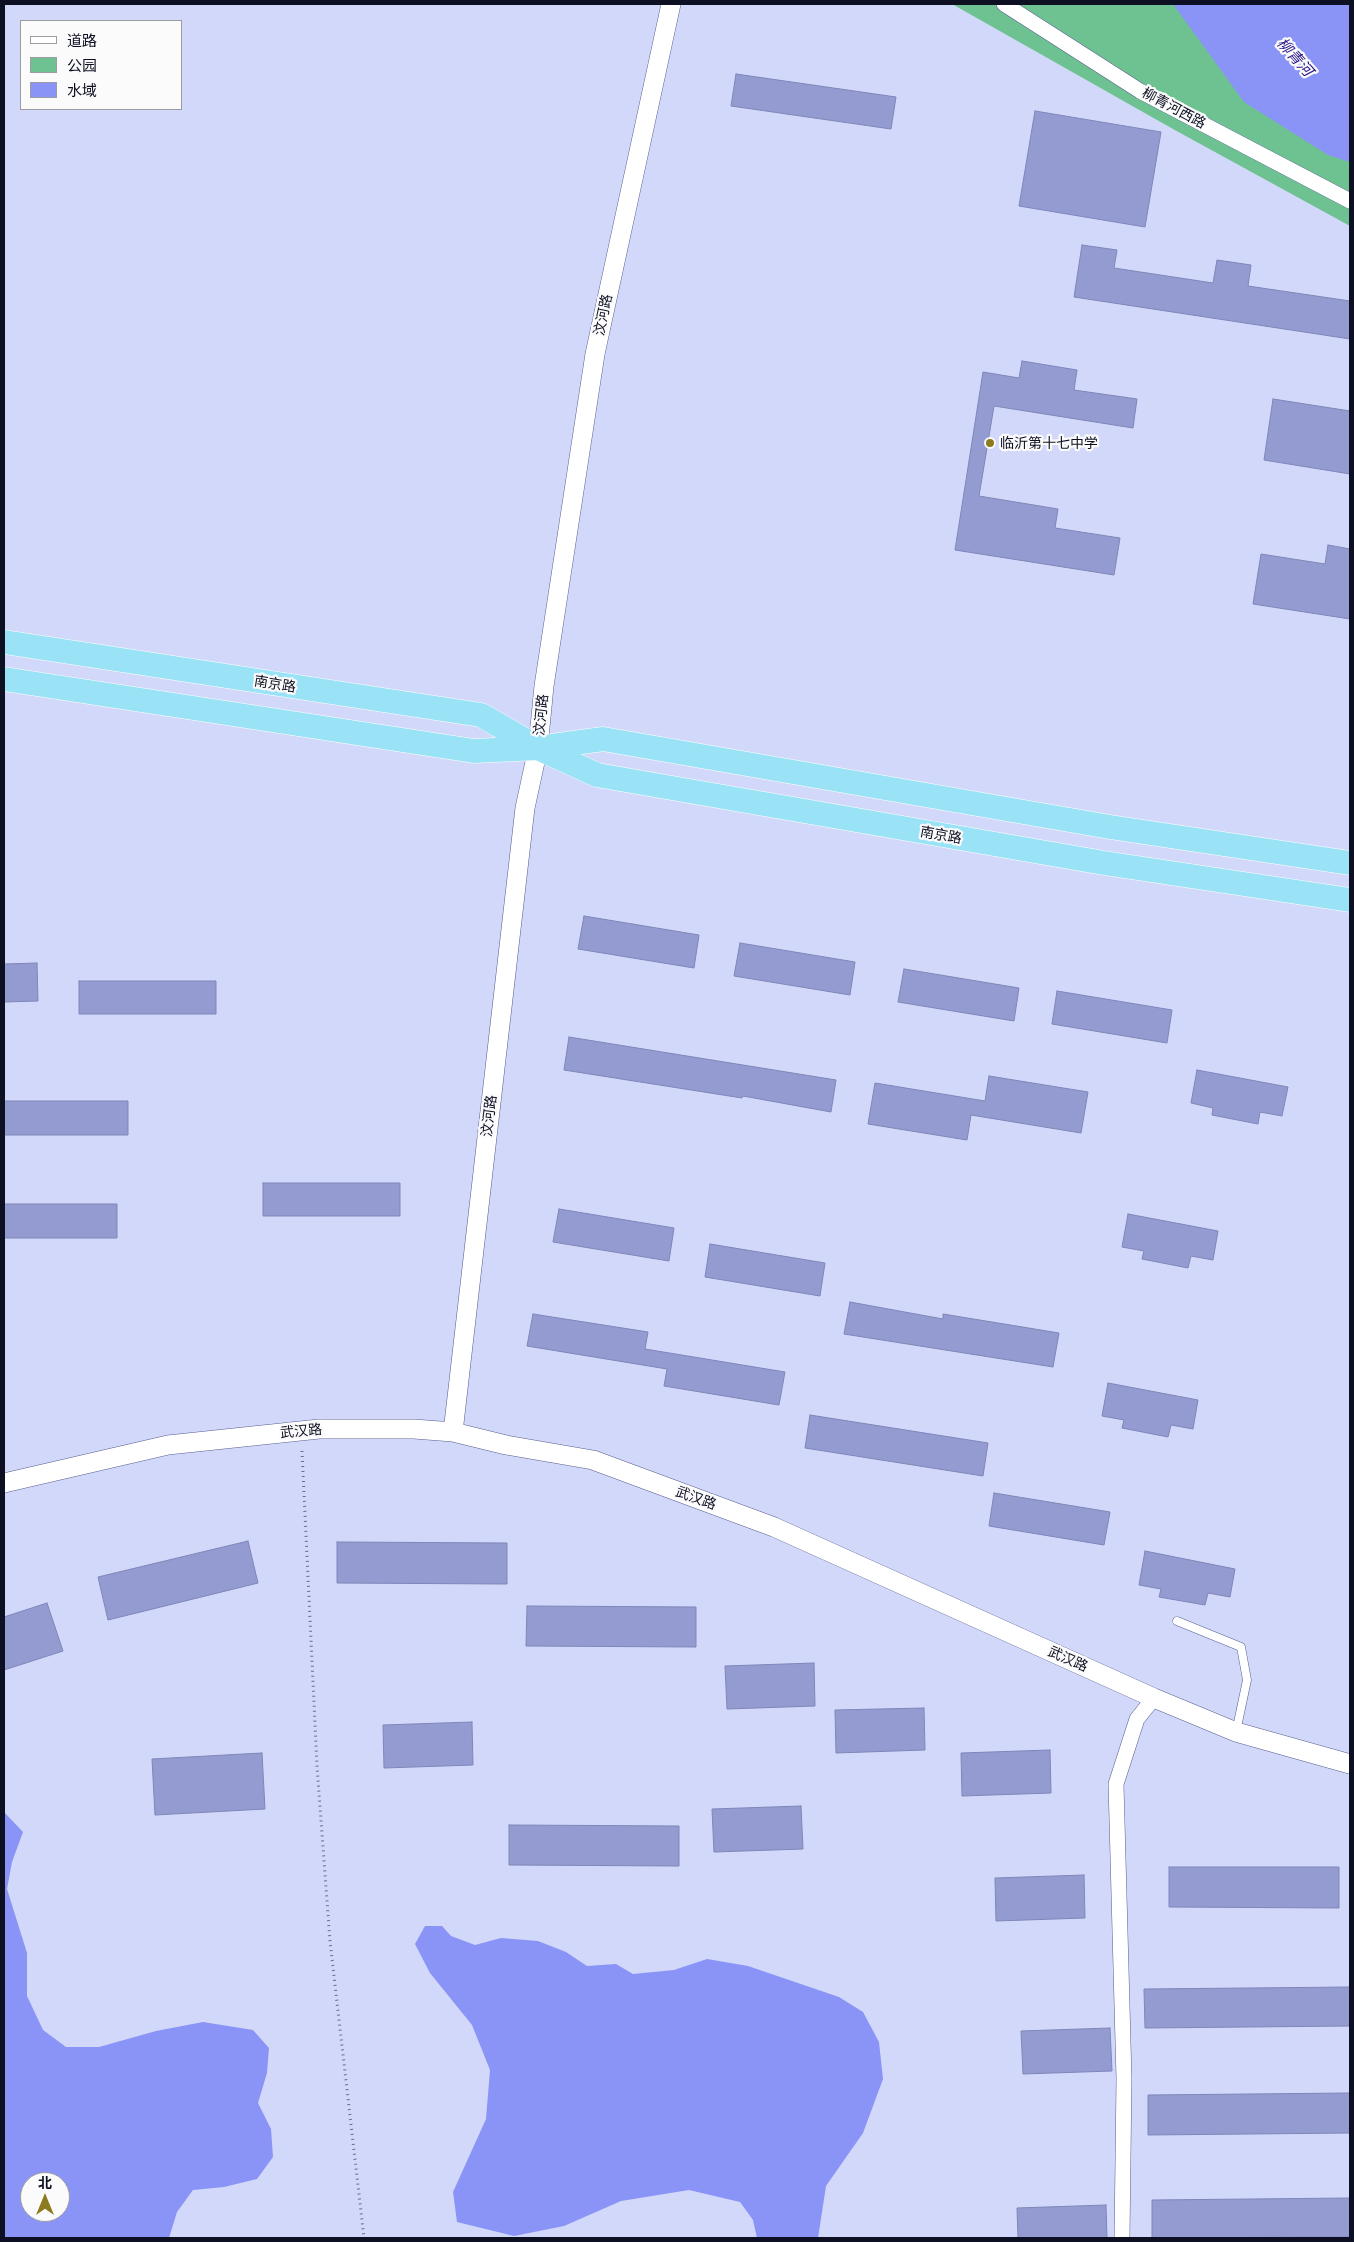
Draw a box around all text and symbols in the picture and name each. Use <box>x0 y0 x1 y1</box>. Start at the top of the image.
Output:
legend <box>20 20 182 110</box>
text: 道路 <box>67 31 97 49</box>
water label: 柳青河 <box>1273 34 1317 80</box>
text: 公园 <box>67 56 97 74</box>
text: 水域 <box>67 81 97 99</box>
street label: 柳青河西路 <box>1139 84 1209 132</box>
street label: 汶河路 <box>590 293 616 337</box>
place label: 临沂第十七中学 <box>1000 435 1098 451</box>
marker: 临沂第十七中学 <box>984 437 996 449</box>
street label: 南京路 <box>253 672 297 696</box>
street label: 汶河路 <box>530 693 552 737</box>
street label: 南京路 <box>919 823 963 847</box>
street label: 汶河路 <box>478 1094 500 1138</box>
street label: 武汉路 <box>279 1421 323 1441</box>
street label: 武汉路 <box>673 1483 719 1513</box>
street label: 武汉路 <box>1045 1643 1091 1675</box>
north arrow <box>20 2172 70 2222</box>
text: 北 <box>38 2174 52 2191</box>

